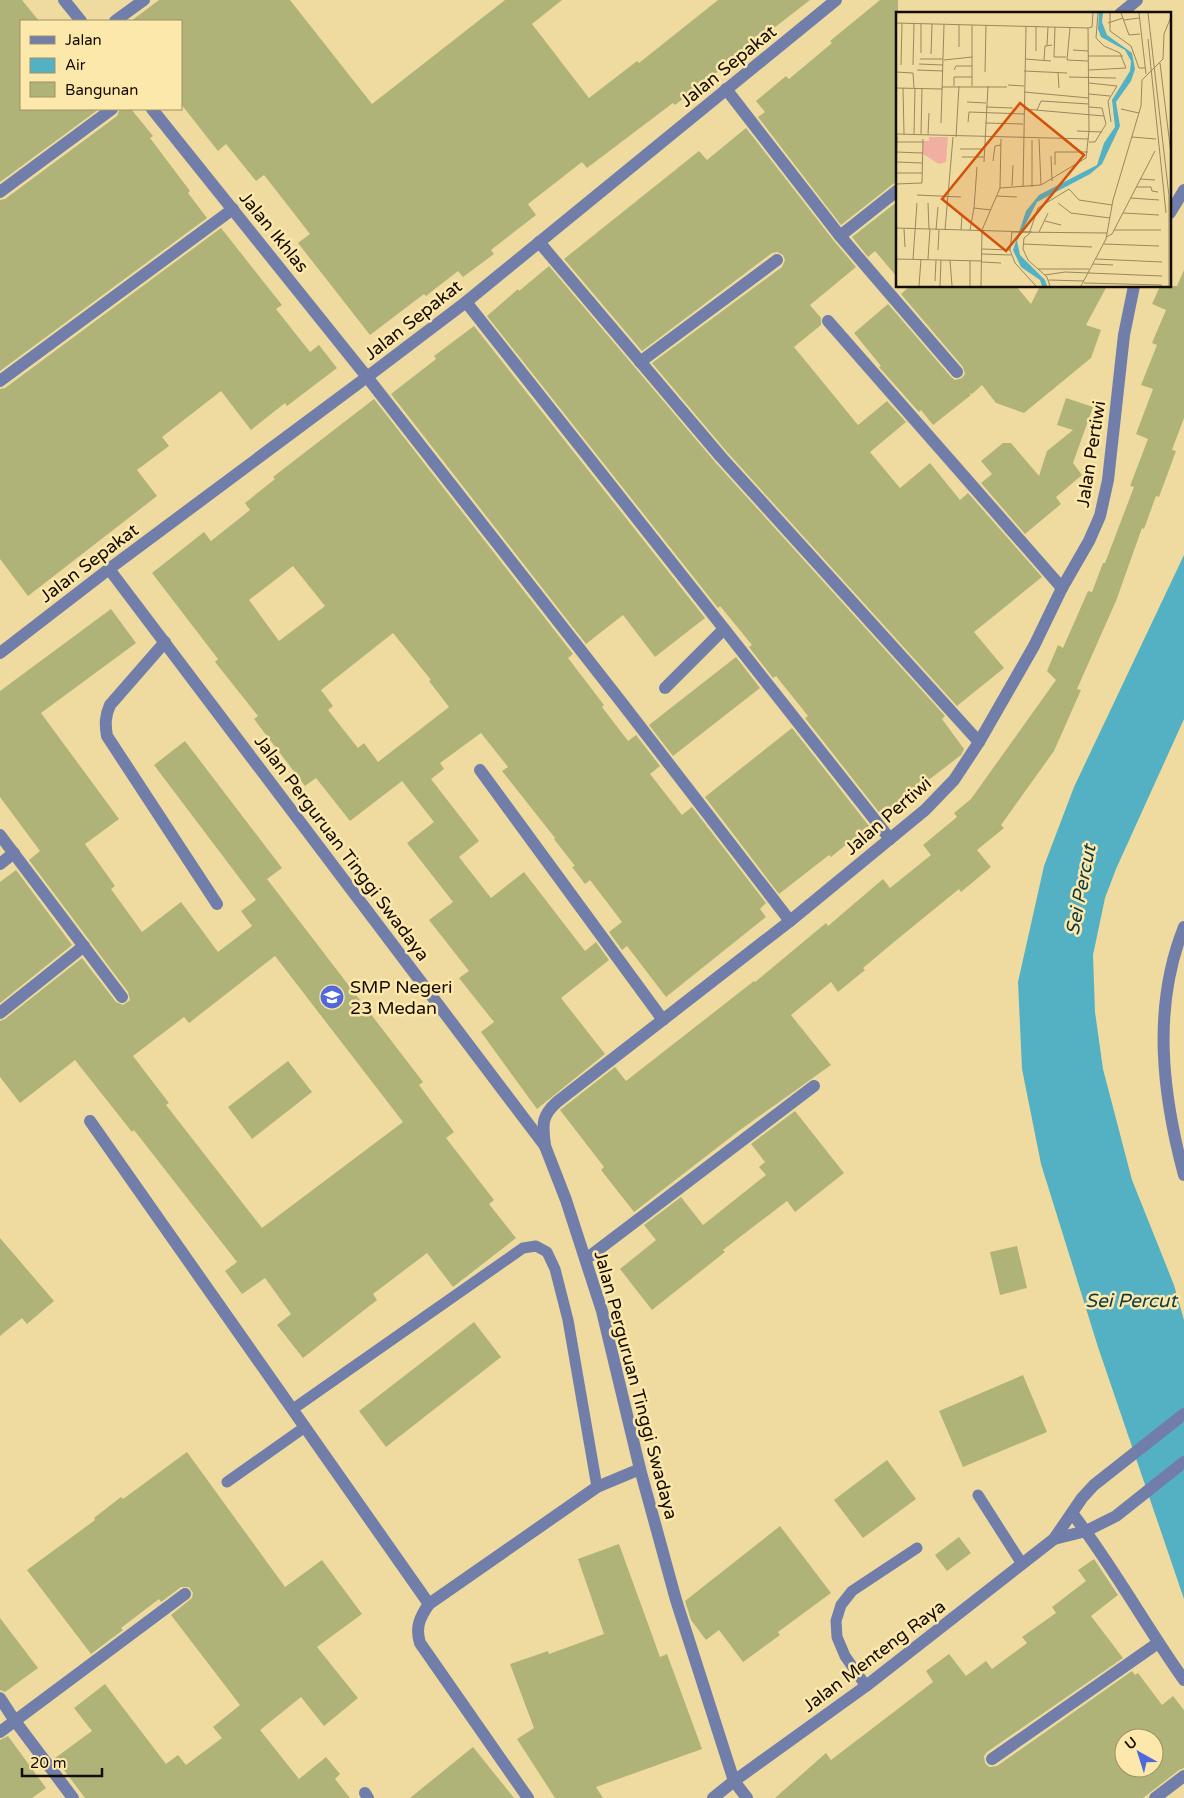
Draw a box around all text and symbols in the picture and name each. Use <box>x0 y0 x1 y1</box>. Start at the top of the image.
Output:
inset map <box>896 12 1172 288</box>
legend <box>20 20 182 110</box>
street label: Jalan Sepakat <box>675 20 781 112</box>
text: Jalan <box>65 31 102 49</box>
text: Air <box>65 56 86 74</box>
text: Bangunan <box>65 81 138 99</box>
street label: Jalan Ikhlas <box>235 187 313 277</box>
street label: Jalan Sepakat <box>360 275 466 365</box>
street label: Jalan Pertiwi <box>1072 399 1110 509</box>
street label: Jalan Sepakat <box>35 519 143 607</box>
street label: Jalan Perguruan Tinggi Swadaya <box>250 731 434 965</box>
street label: Jalan Pertiwi <box>840 772 936 860</box>
water label: Sei Percut <box>1061 840 1101 937</box>
place label: SMP Negeri 23 Medan <box>350 976 453 1019</box>
school or university icon: SMP Negeri 23 Medan <box>319 984 345 1010</box>
street label: Jalan Perguruan Tinggi Swadaya <box>590 1248 682 1522</box>
water label: Sei Percut <box>1085 1290 1179 1312</box>
street label: Jalan Menteng Raya <box>798 1595 950 1717</box>
north arrow <box>1114 1728 1164 1778</box>
text: U <box>1122 1733 1141 1753</box>
scale bar <box>22 1746 102 1778</box>
text: 20 m <box>30 1754 67 1772</box>

